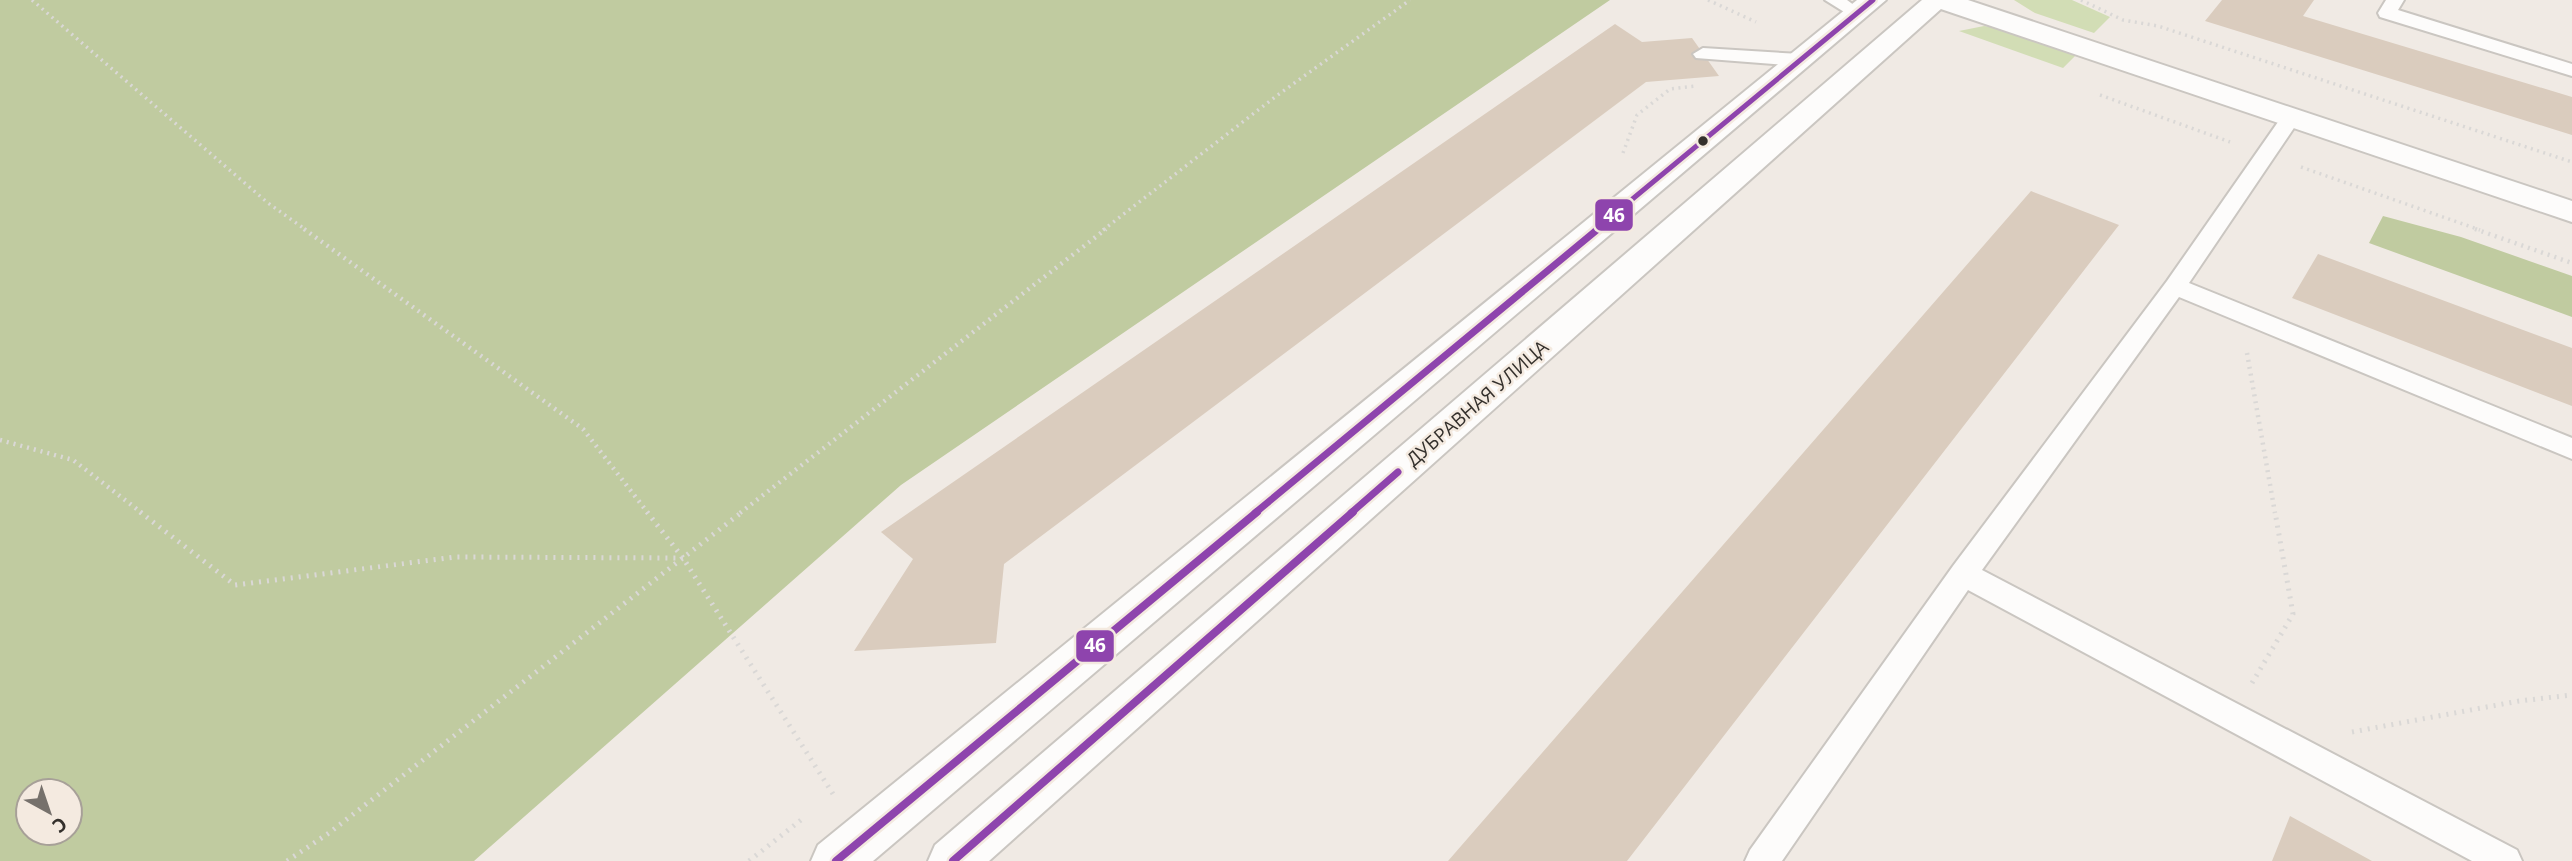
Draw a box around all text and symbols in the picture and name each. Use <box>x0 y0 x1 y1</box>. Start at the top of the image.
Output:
unlabelled marker <box>1696 134 1710 148</box>
line badge: 46 <box>1594 198 1634 232</box>
text: 46 <box>1603 202 1625 228</box>
street label: ДУБРАВНАЯ УЛИЦА <box>1400 334 1554 472</box>
line badge: 46 <box>1075 629 1115 663</box>
text: 46 <box>1084 632 1106 658</box>
north arrow <box>14 777 84 847</box>
text: С <box>47 811 73 839</box>

